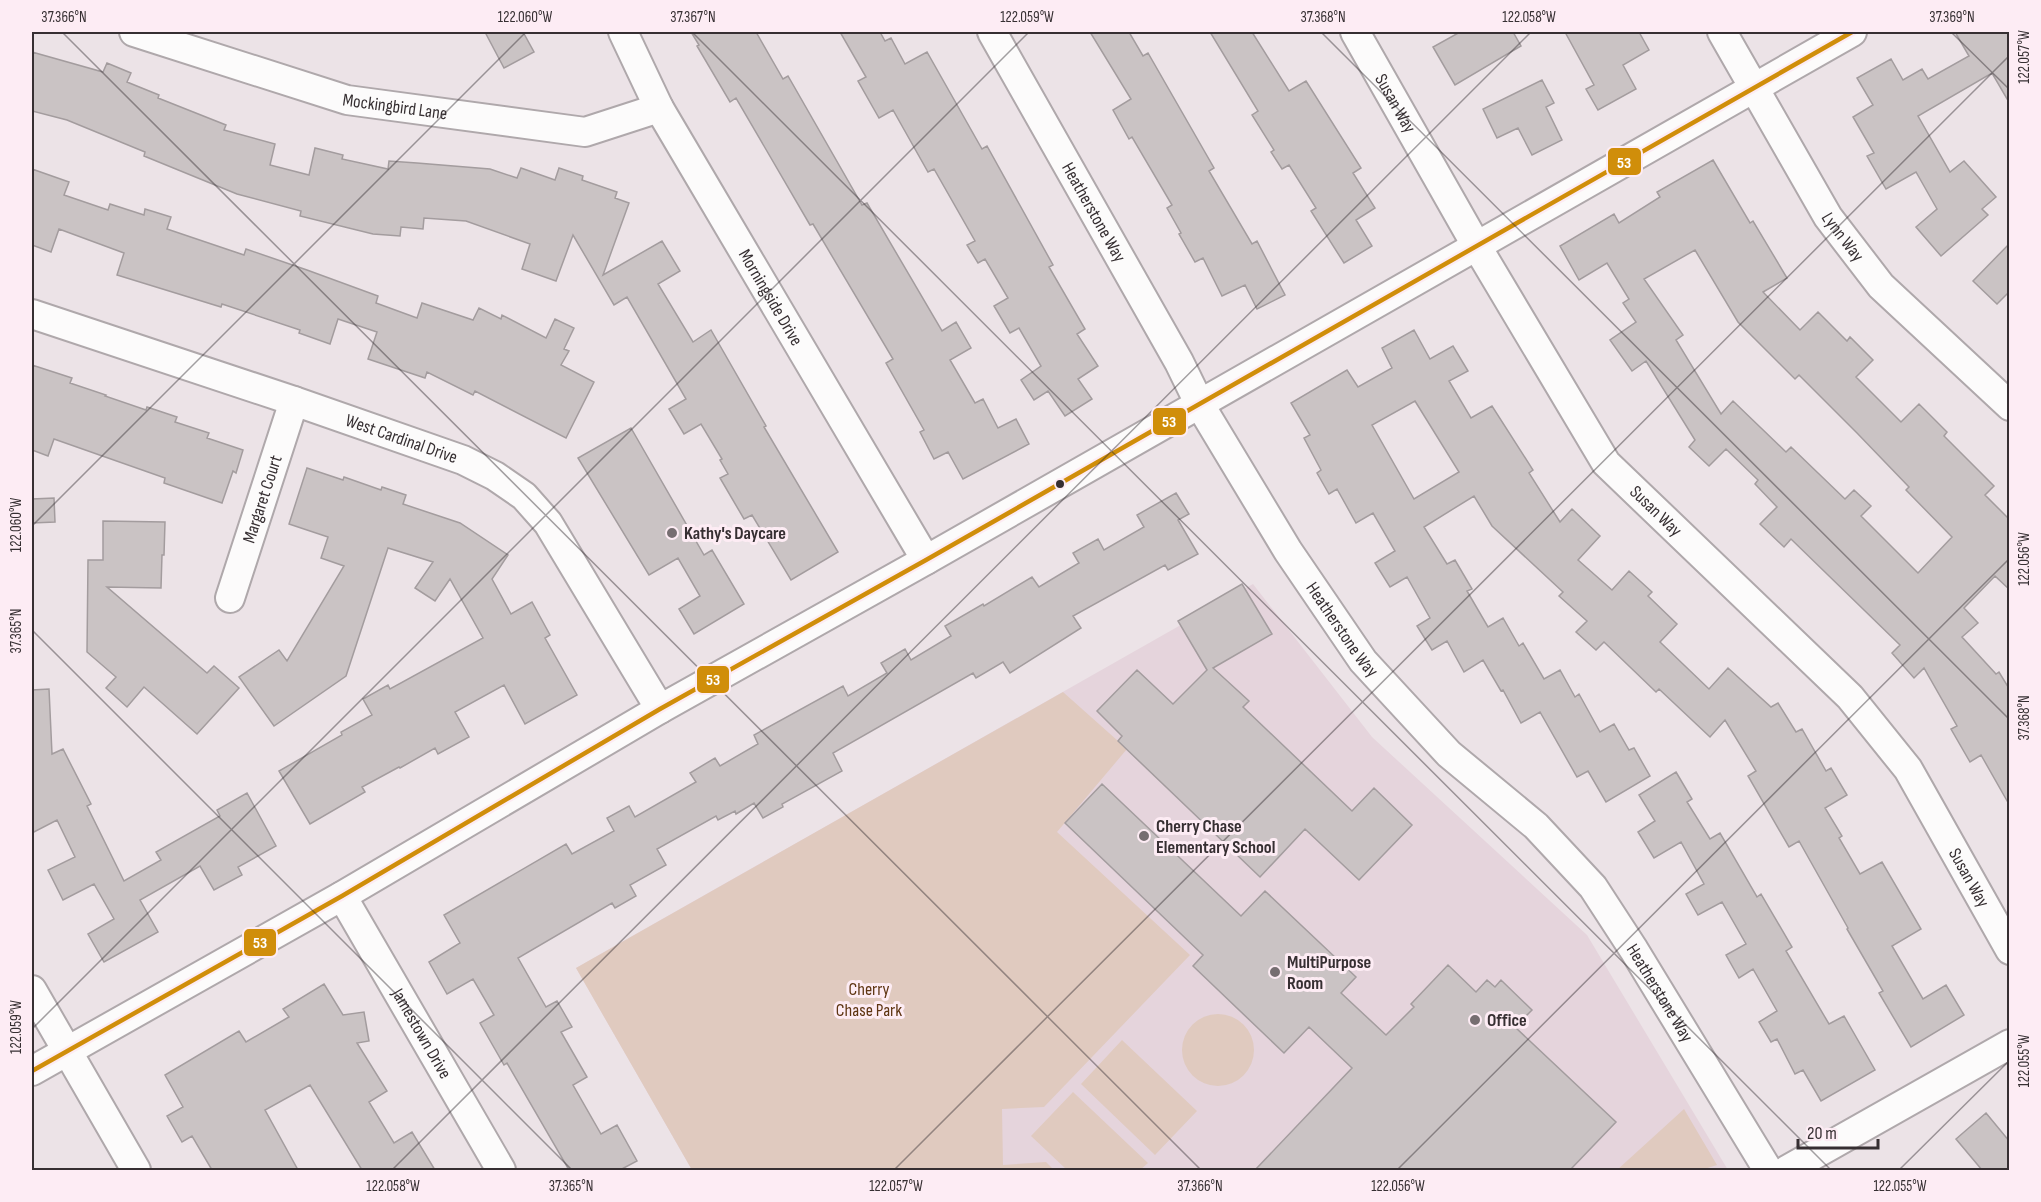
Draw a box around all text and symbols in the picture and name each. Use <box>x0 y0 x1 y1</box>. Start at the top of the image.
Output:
text: 37.366°N <box>41 8 87 27</box>
text: 122.060°W <box>498 8 552 27</box>
text: 37.367°N <box>670 8 716 27</box>
text: 122.059°W <box>1000 8 1054 27</box>
text: 37.368°N <box>1300 8 1346 27</box>
text: 122.058°W <box>1502 8 1556 27</box>
text: 37.369°N <box>1929 8 1975 27</box>
text: 122.057°W <box>2015 30 2034 84</box>
street label: Susan Way <box>1371 70 1421 136</box>
street label: Mockingbird Lane <box>341 89 449 124</box>
line badge: 53 <box>1607 147 1642 176</box>
text: 53 <box>1617 154 1631 173</box>
street label: Heatherstone Way <box>1058 159 1131 266</box>
street label: Lynn Way <box>1817 209 1869 265</box>
street label: Morningside Drive <box>734 245 807 349</box>
line badge: 53 <box>1152 407 1187 436</box>
street label: West Cardinal Drive <box>343 409 460 468</box>
text: 53 <box>1162 413 1176 432</box>
street label: Margaret Court <box>238 452 286 546</box>
unlabelled marker <box>1054 478 1066 490</box>
street label: Susan Way <box>1626 481 1686 541</box>
text: 122.060°W <box>7 498 26 552</box>
place label: Kathy's Daycare <box>684 523 786 544</box>
marker: Kathy's Daycare <box>665 526 679 540</box>
text: 122.056°W <box>2015 532 2034 586</box>
street label: Heatherstone Way <box>1302 578 1383 681</box>
text: 37.365°N <box>7 609 26 653</box>
line badge: 53 <box>696 665 730 694</box>
text: 53 <box>706 671 720 690</box>
text: 37.368°N <box>2015 695 2034 741</box>
place label: Cherry Chase Elementary School <box>1156 816 1275 858</box>
marker: Cherry Chase Elementary School <box>1137 829 1151 843</box>
street label: Susan Way <box>1944 845 1994 911</box>
line badge: 53 <box>243 928 277 957</box>
text: 53 <box>253 934 267 953</box>
street label: Heatherstone Way <box>1622 940 1698 1046</box>
place label: MultiPurpose Room <box>1287 952 1371 994</box>
marker: MultiPurpose Room <box>1268 965 1282 979</box>
park label: Cherry Chase Park <box>836 979 902 1021</box>
street label: Jamestown Drive <box>387 984 456 1082</box>
text: 122.059°W <box>7 1000 26 1054</box>
place label: Office <box>1487 1010 1527 1031</box>
marker: Office <box>1468 1013 1482 1027</box>
text: 122.055°W <box>2015 1034 2034 1088</box>
scale bar <box>1798 1112 1878 1150</box>
text: 20 m <box>1807 1123 1837 1144</box>
text: 122.058°W <box>366 1177 420 1196</box>
text: 37.365°N <box>549 1177 593 1196</box>
text: 122.057°W <box>869 1177 923 1196</box>
text: 37.366°N <box>1177 1177 1223 1196</box>
text: 122.056°W <box>1371 1177 1425 1196</box>
text: 122.055°W <box>1873 1177 1927 1196</box>

